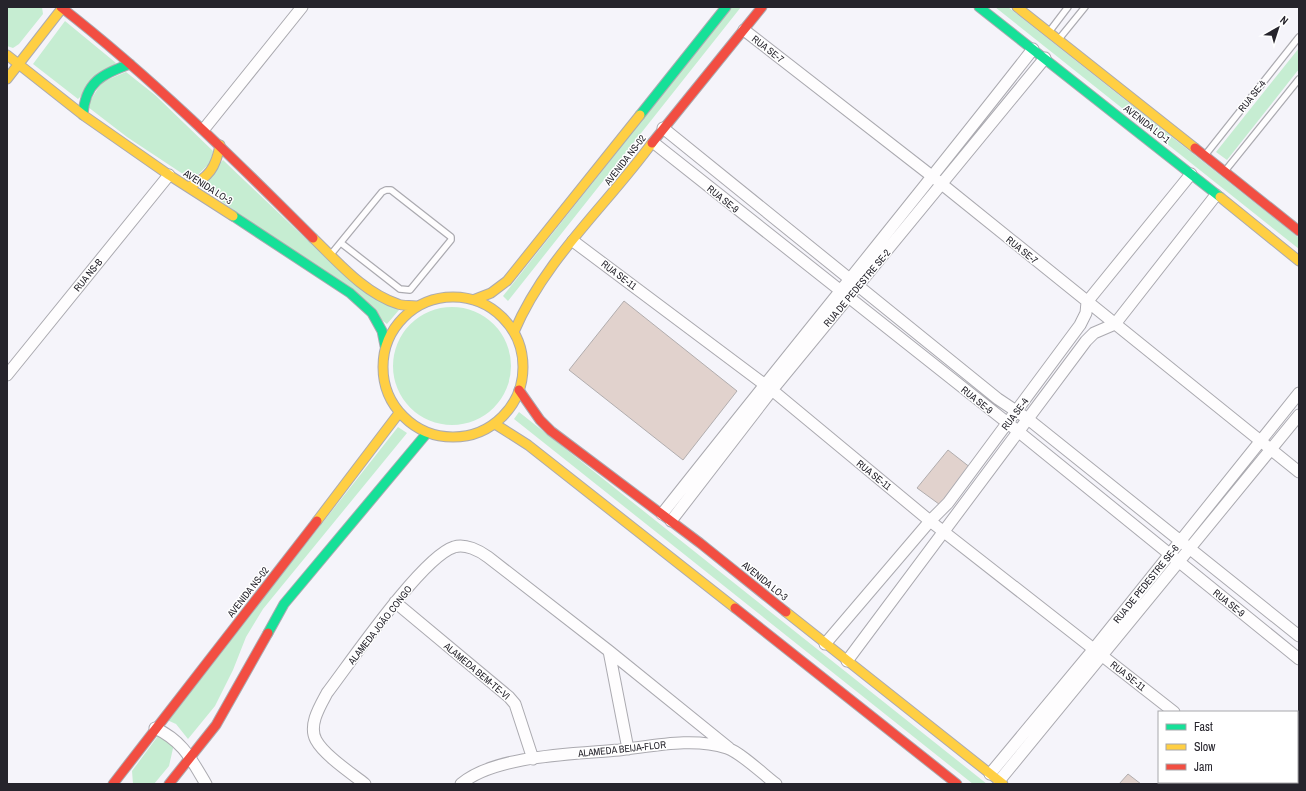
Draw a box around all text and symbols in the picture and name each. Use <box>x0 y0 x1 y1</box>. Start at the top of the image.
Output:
north arrow <box>1258 8 1298 48</box>
text: N <box>1277 13 1291 28</box>
street label: RUA SE-7 <box>749 32 787 66</box>
street label: RUA SE-4 <box>1235 77 1269 115</box>
street label: AVENIDA LO-1 <box>1120 101 1173 146</box>
street label: AVENIDA NS-02 <box>601 132 649 189</box>
street label: AVENIDA LO-3 <box>180 166 235 207</box>
street label: RUA SE-9 <box>704 182 742 216</box>
street label: RUA SE-7 <box>1003 233 1041 267</box>
street label: RUA DE PEDESTRE SE-2 <box>821 246 894 330</box>
street label: RUA NS-B <box>71 255 106 294</box>
street label: RUA SE-11 <box>599 257 640 293</box>
street label: RUA SE-9 <box>958 383 996 417</box>
street label: RUA SE-4 <box>999 395 1032 433</box>
street label: RUA SE-11 <box>854 457 894 493</box>
street label: RUA DE PEDESTRE SE-6 <box>1110 542 1182 626</box>
street label: AVENIDA LO-3 <box>739 558 791 604</box>
street label: AVENIDA NS-02 <box>224 564 272 621</box>
street label: ALAMEDA JOÃO CONGO <box>345 583 415 668</box>
street label: RUA SE-9 <box>1210 586 1248 620</box>
street label: ALAMEDA BEM-TE-VI <box>440 639 513 702</box>
street label: RUA SE-11 <box>1108 658 1149 694</box>
legend <box>1158 711 1298 783</box>
text: Fast <box>1194 719 1213 735</box>
street label: ALAMEDA BEIJA-FLOR <box>576 738 667 760</box>
text: Slow <box>1194 739 1216 755</box>
text: Jam <box>1194 759 1213 775</box>

